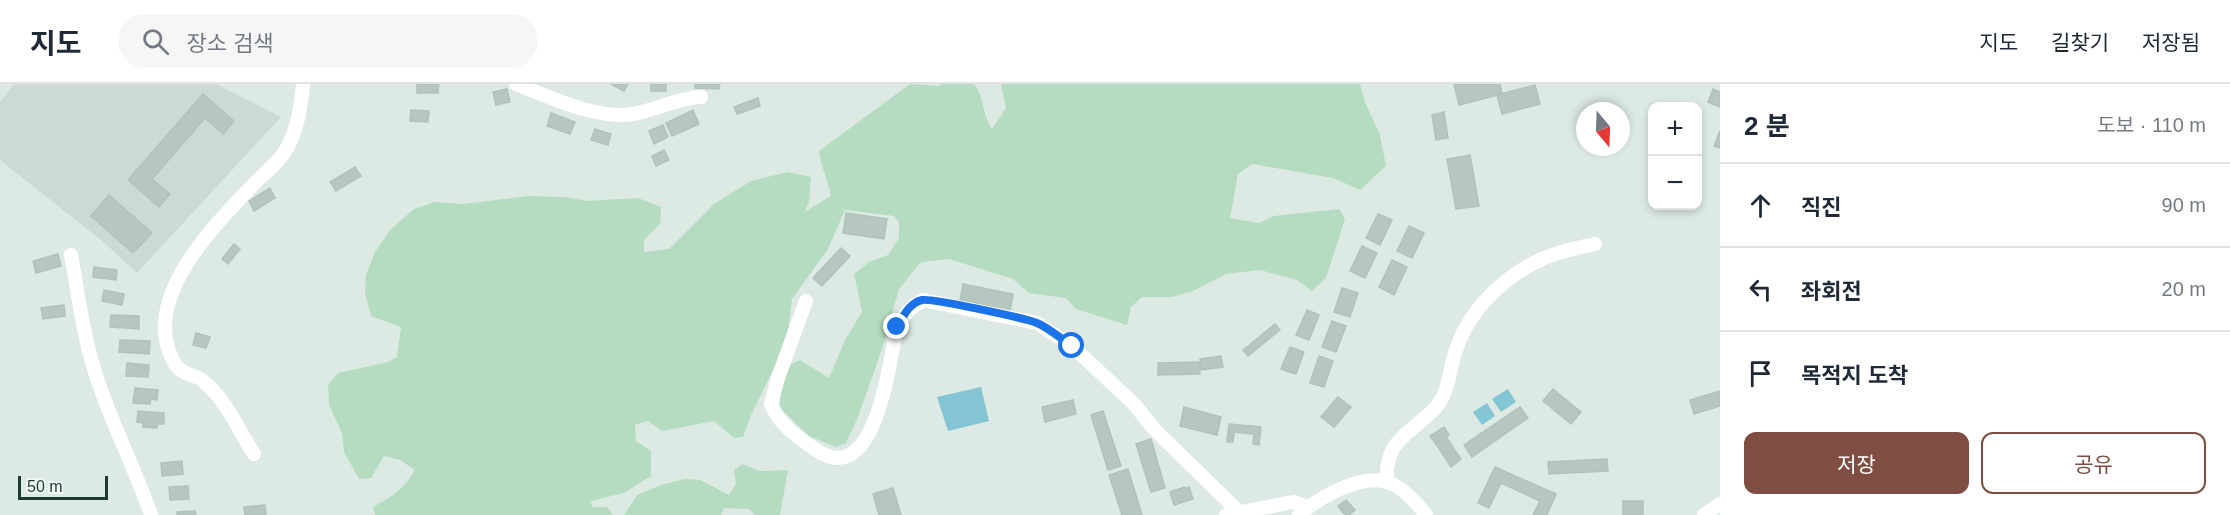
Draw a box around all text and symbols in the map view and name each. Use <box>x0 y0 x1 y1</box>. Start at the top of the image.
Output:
search box <box>118 14 538 68</box>
icon: search <box>139 25 172 58</box>
text: 지도 <box>30 28 82 59</box>
text: 장소 검색 <box>187 31 274 56</box>
text: 지도 <box>1979 31 2018 54</box>
text: 길찾기 <box>2051 31 2109 54</box>
text: 저장됨 <box>2142 31 2200 54</box>
north arrow <box>1576 102 1630 156</box>
map controls <box>1648 102 1702 210</box>
button: + <box>1648 102 1702 156</box>
text: 2 분 <box>1744 111 1790 141</box>
text: 도보 · 110 m <box>2097 114 2206 136</box>
button: − <box>1648 156 1702 210</box>
icon: ahead <box>1744 189 1777 222</box>
text: 90 m <box>2162 194 2206 216</box>
text: 직진 <box>1801 195 1841 220</box>
icon: left <box>1744 273 1777 306</box>
text: 20 m <box>2162 278 2206 300</box>
text: 좌회전 <box>1801 279 1862 304</box>
route end <box>883 313 909 339</box>
route start <box>1058 332 1084 358</box>
icon: arrive <box>1744 357 1777 390</box>
text: 목적지 도착 <box>1801 363 1908 388</box>
button: 저장 <box>1744 432 1969 494</box>
button: 공유 <box>1981 432 2206 494</box>
scale bar <box>18 473 108 500</box>
text: 50 m <box>27 478 63 495</box>

